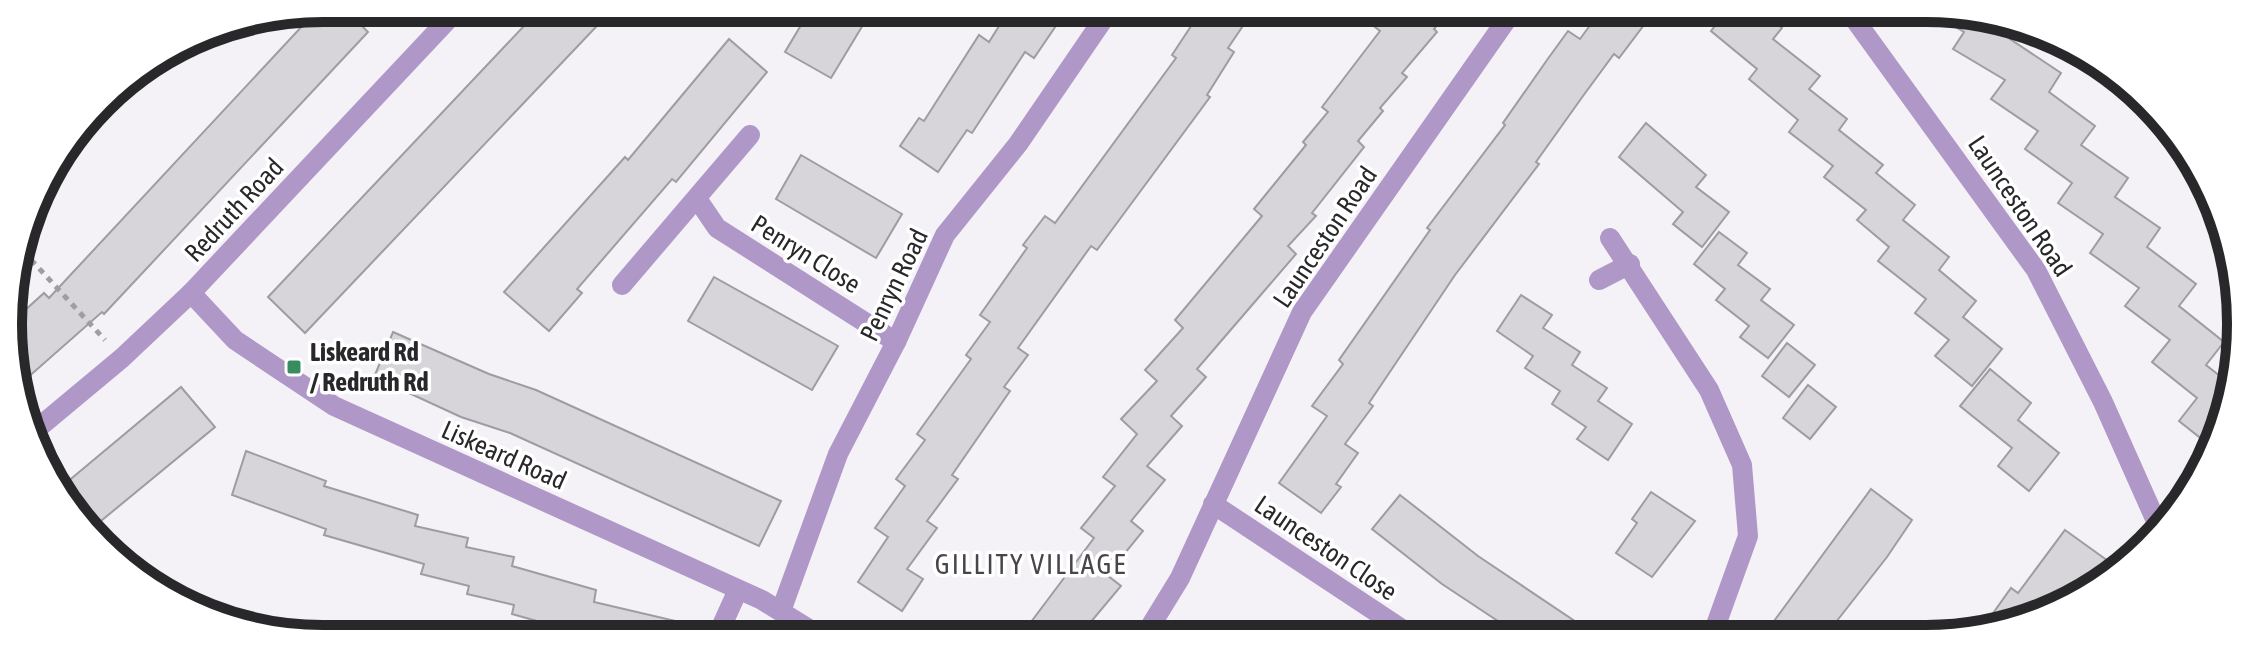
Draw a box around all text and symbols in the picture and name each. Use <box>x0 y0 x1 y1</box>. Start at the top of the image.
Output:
street label: Launceston Road <box>1962 130 2078 282</box>
street label: Redruth Road <box>179 152 289 268</box>
street label: Launceston Road <box>1267 161 1383 313</box>
street label: Penryn Close <box>746 209 866 299</box>
street label: Penryn Road <box>854 224 934 346</box>
place label: Liskeard Rd / Redruth Rd <box>310 337 429 397</box>
marker: Liskeard Rd / Redruth Rd <box>285 358 303 376</box>
street label: Liskeard Road <box>437 414 571 496</box>
street label: Launceston Close <box>1249 489 1403 607</box>
district label: GILLITY VILLAGE <box>935 548 1127 580</box>

